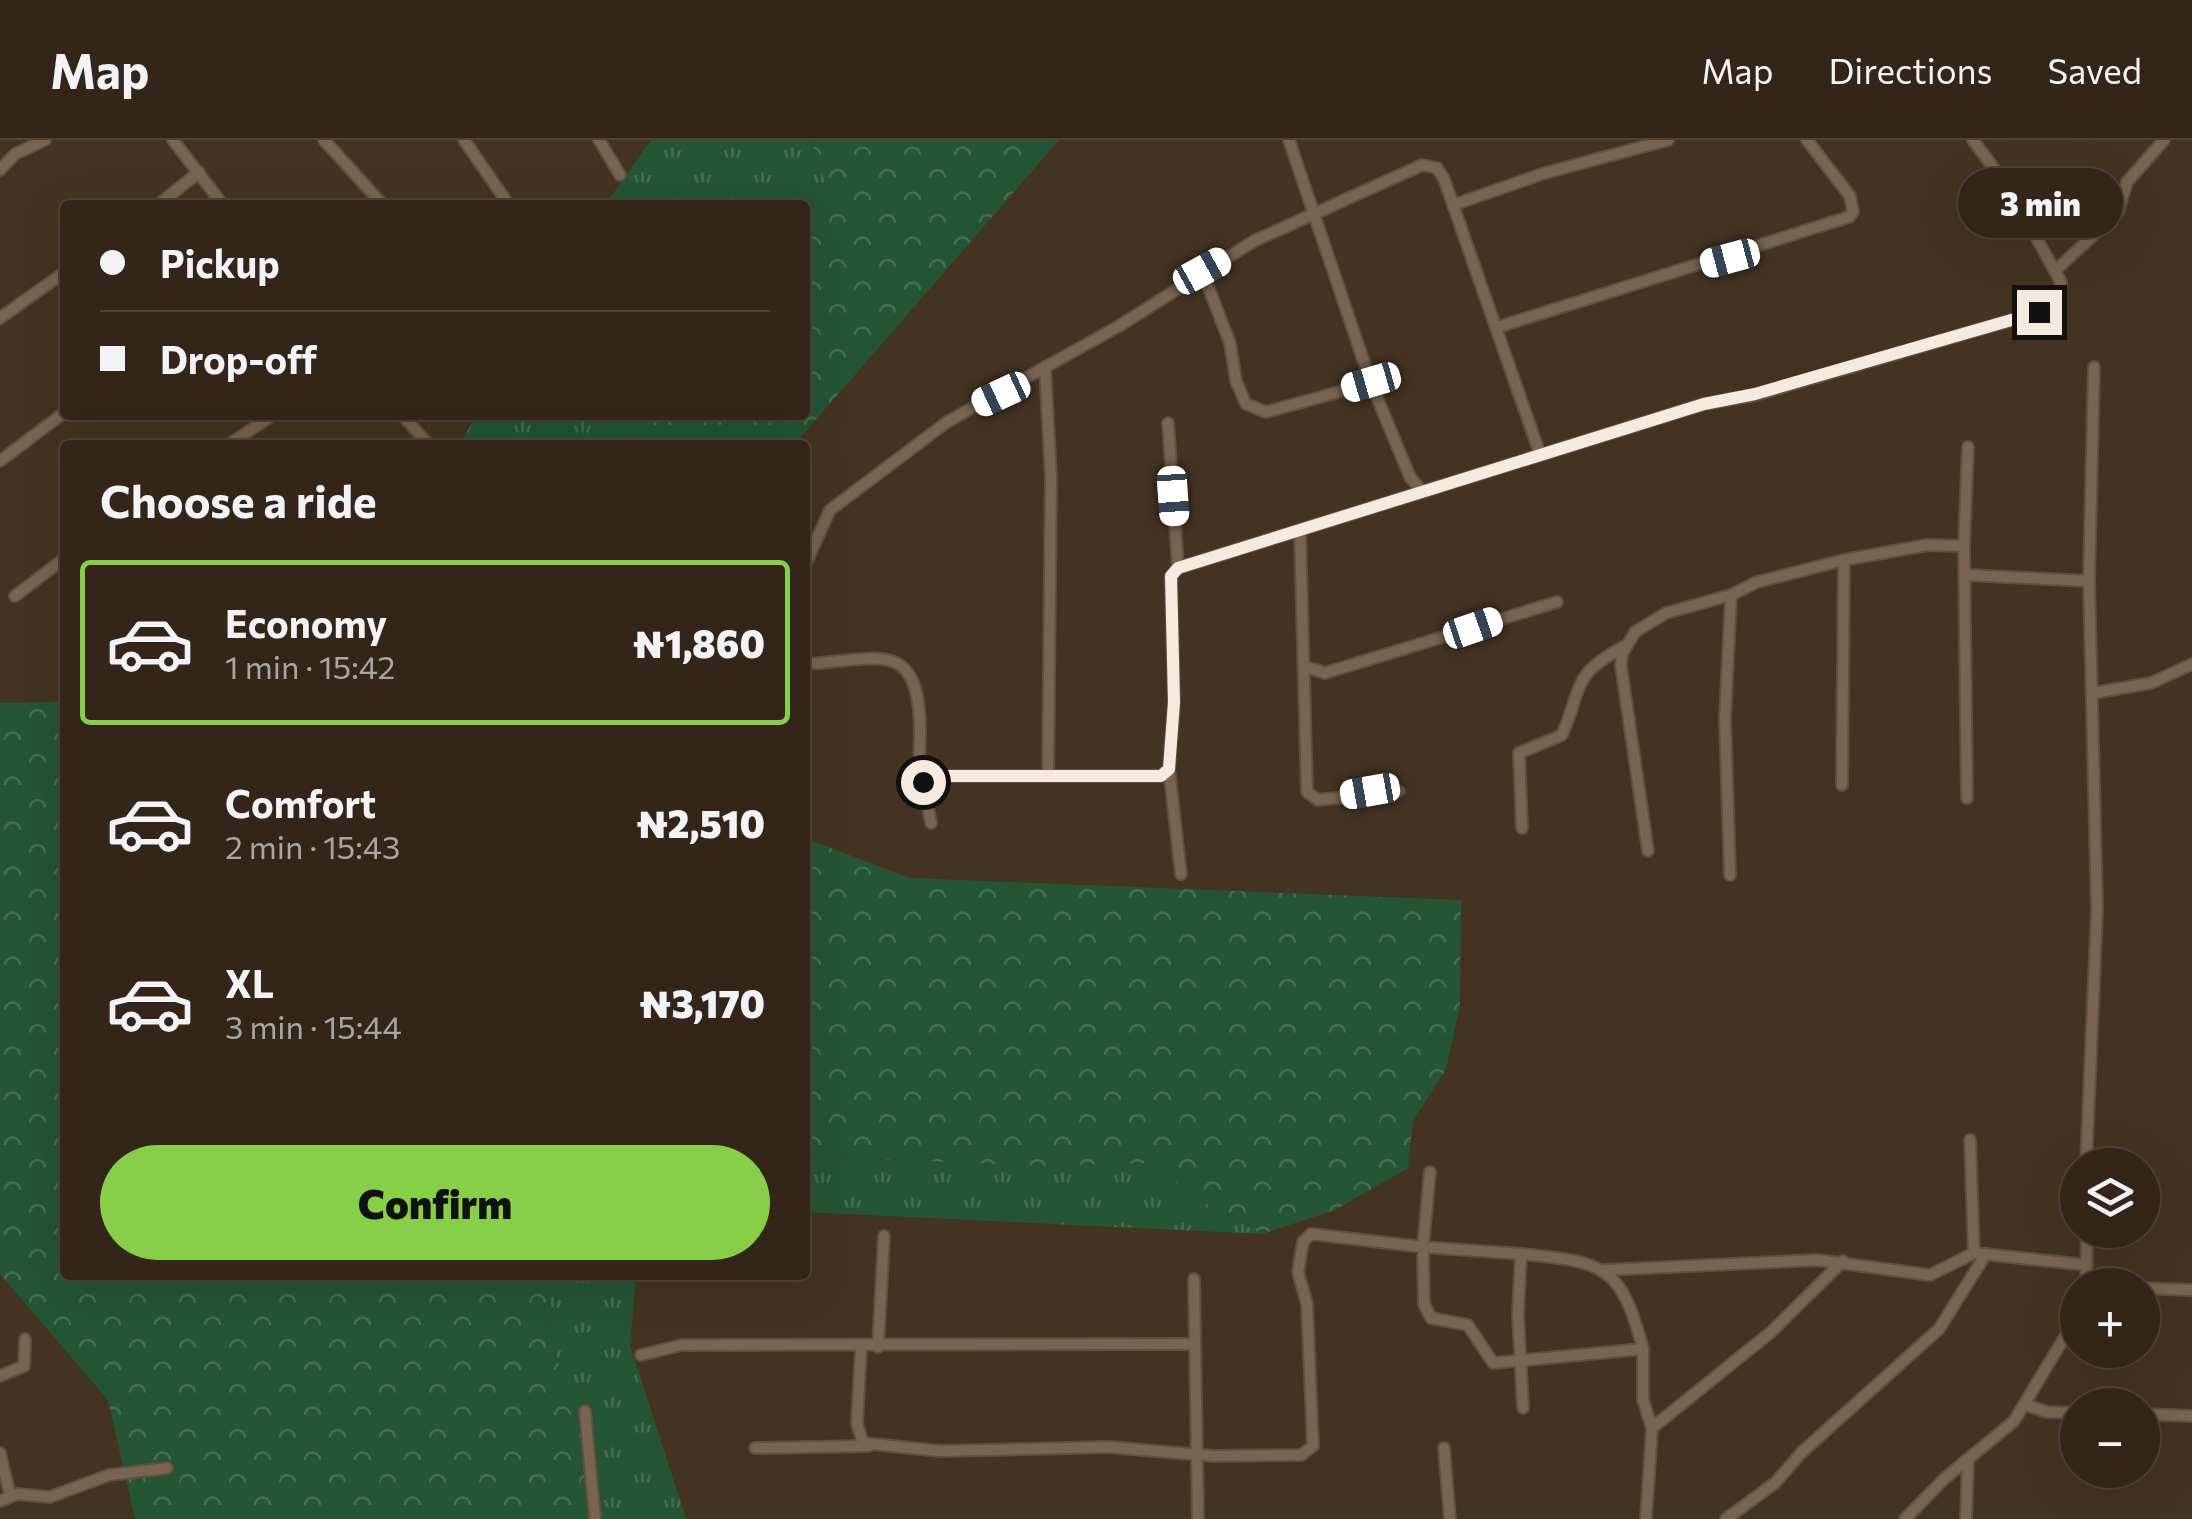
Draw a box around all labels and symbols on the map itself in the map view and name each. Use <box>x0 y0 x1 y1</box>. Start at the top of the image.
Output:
callout: 3 min <box>1956 167 2122 237</box>
car <box>1697 236 1763 280</box>
car <box>1168 243 1236 299</box>
route end <box>2017 290 2062 335</box>
car <box>1338 359 1404 405</box>
car <box>967 368 1035 420</box>
car <box>1156 465 1190 527</box>
car <box>1440 604 1506 652</box>
route start <box>901 760 946 805</box>
car <box>1338 771 1402 811</box>

